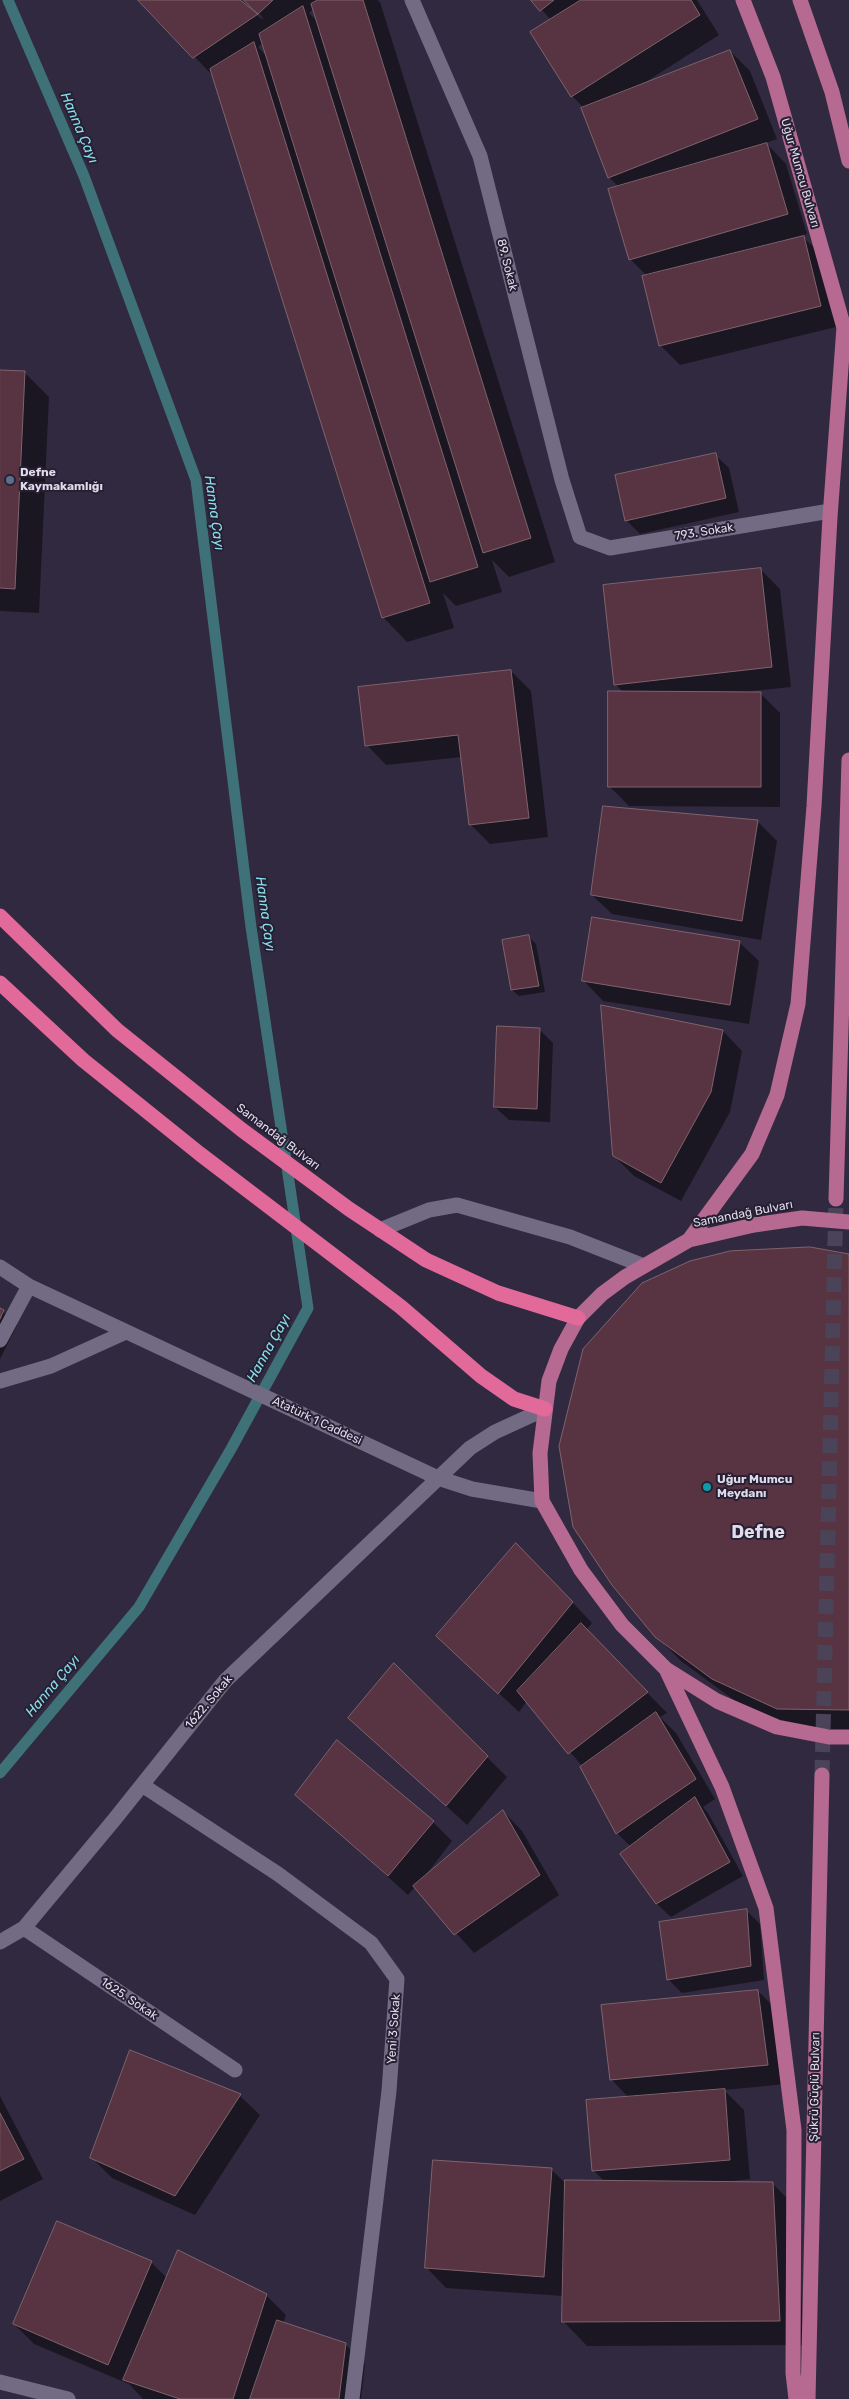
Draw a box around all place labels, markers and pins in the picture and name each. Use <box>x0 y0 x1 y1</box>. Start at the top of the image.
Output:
place label: Defne Kaymakamlığı <box>20 466 103 494</box>
marker: Defne Kaymakamlığı <box>4 474 16 486</box>
place label: Uğur Mumcu Meydanı <box>717 1473 792 1501</box>
marker: Uğur Mumcu Meydanı <box>701 1481 713 1493</box>

